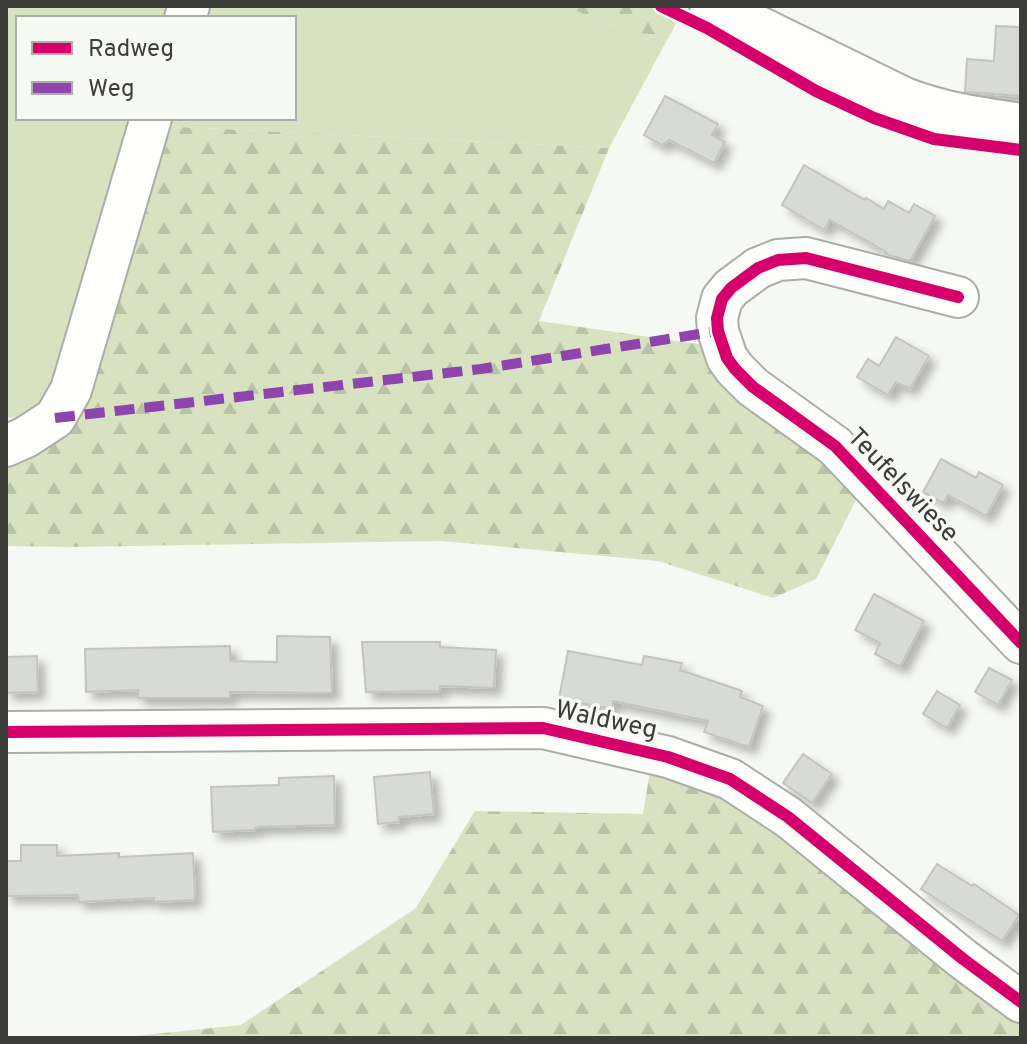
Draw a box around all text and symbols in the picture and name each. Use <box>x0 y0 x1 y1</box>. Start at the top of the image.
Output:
legend <box>16 16 296 120</box>
text: Radweg <box>88 35 174 65</box>
text: Weg <box>88 75 135 105</box>
street label: Teufelswiese <box>839 422 965 550</box>
street label: Waldweg <box>552 694 660 748</box>

